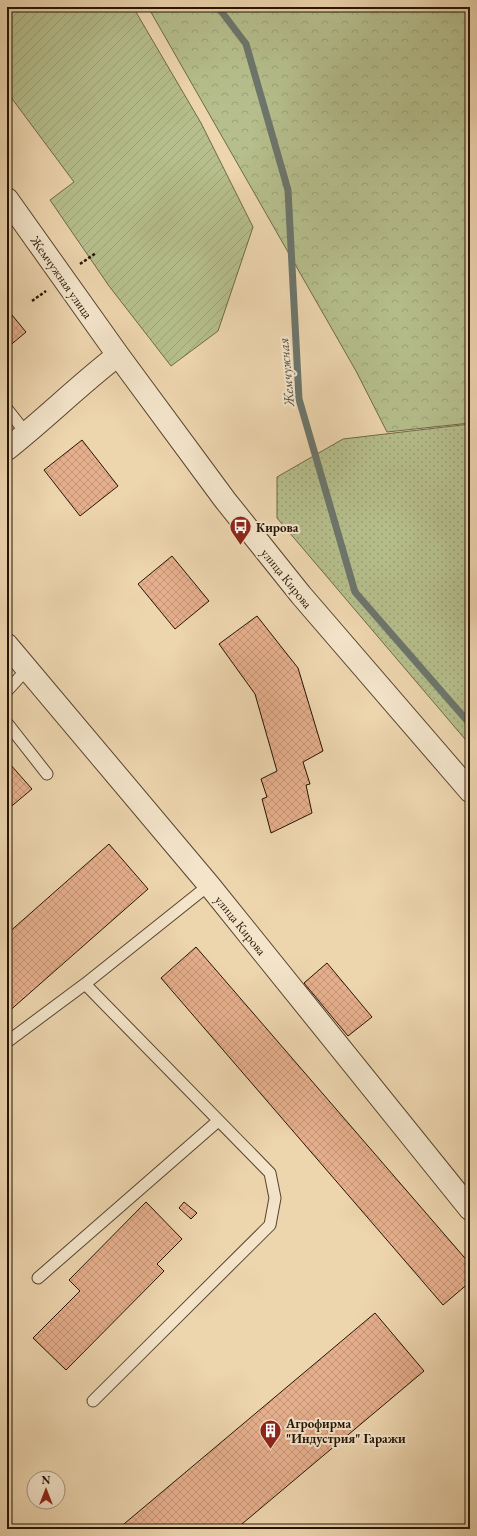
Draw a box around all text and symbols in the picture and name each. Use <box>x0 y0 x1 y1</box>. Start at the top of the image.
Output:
street label: Жемчужная улица <box>26 232 97 323</box>
water label: Жемчужная <box>274 337 298 408</box>
bus stop icon: Кирова <box>227 514 253 547</box>
place label: Кирова <box>256 519 299 536</box>
street label: улица Кирова <box>257 545 316 612</box>
street label: улица Кирова <box>211 892 270 959</box>
place label: Агрофирма "Индустрия" Гаражи <box>285 1415 406 1447</box>
building icon: Агрофирма "Индустрия" Гаражи <box>258 1417 284 1450</box>
north arrow <box>26 1470 66 1510</box>
text: N <box>42 1473 51 1487</box>

